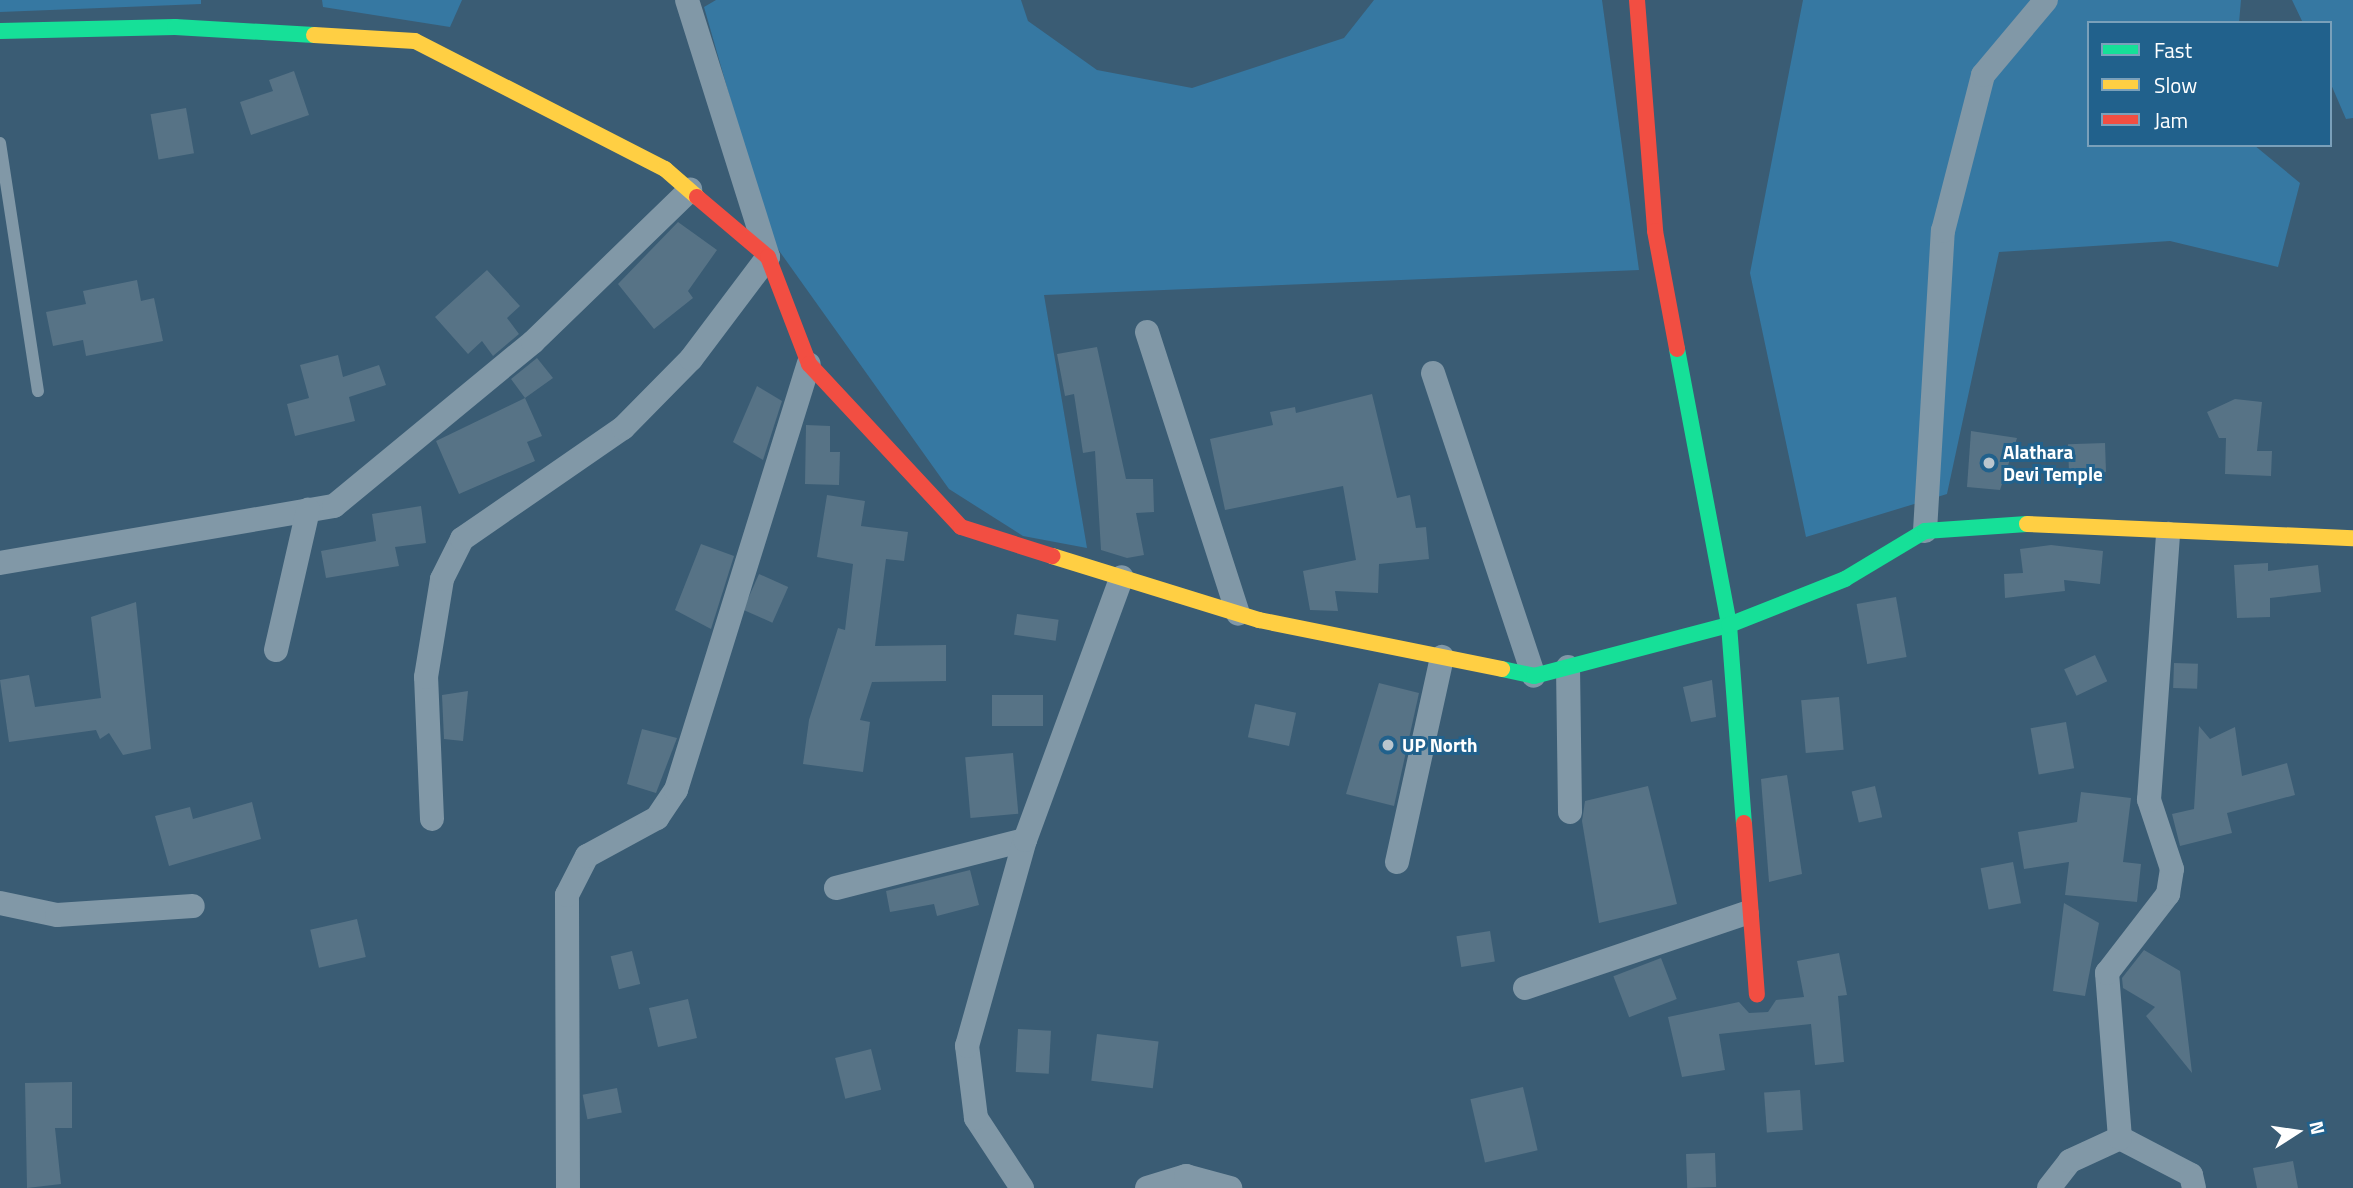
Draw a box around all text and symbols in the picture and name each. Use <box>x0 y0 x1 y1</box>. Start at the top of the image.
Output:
legend <box>2087 21 2332 147</box>
text: Fast <box>2154 34 2192 66</box>
text: Slow <box>2154 69 2197 101</box>
text: Jam <box>2154 104 2188 136</box>
place label: Alathara Devi Temple <box>2003 441 2103 485</box>
marker: Alathara Devi Temple <box>1981 455 1997 471</box>
place label: UP North <box>1402 734 1477 756</box>
marker: UP North <box>1380 737 1396 753</box>
north arrow <box>2262 1097 2332 1167</box>
text: N <box>2302 1118 2334 1137</box>

